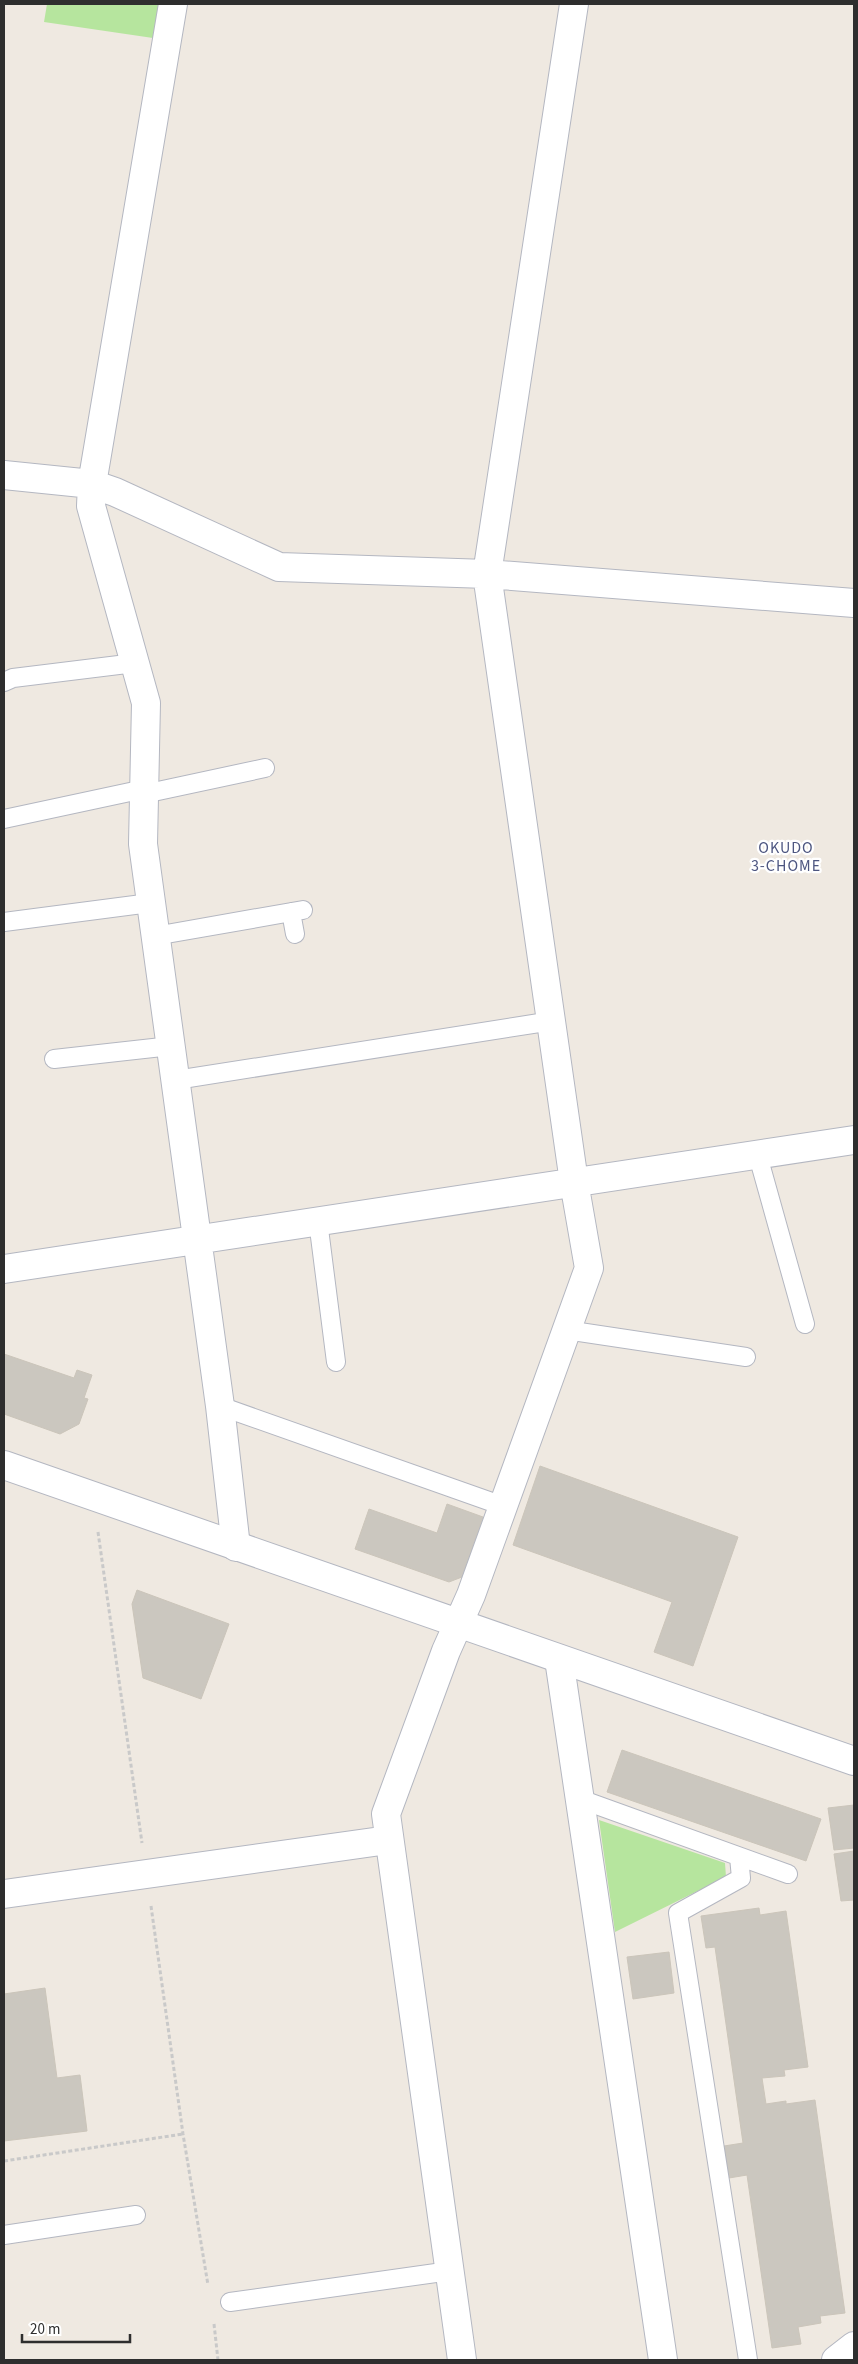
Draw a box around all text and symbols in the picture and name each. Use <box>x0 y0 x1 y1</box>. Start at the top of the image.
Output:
district label: OKUDO 3-CHOME <box>751 837 821 877</box>
scale bar <box>22 2312 130 2344</box>
text: 20 m <box>30 2319 60 2340</box>

